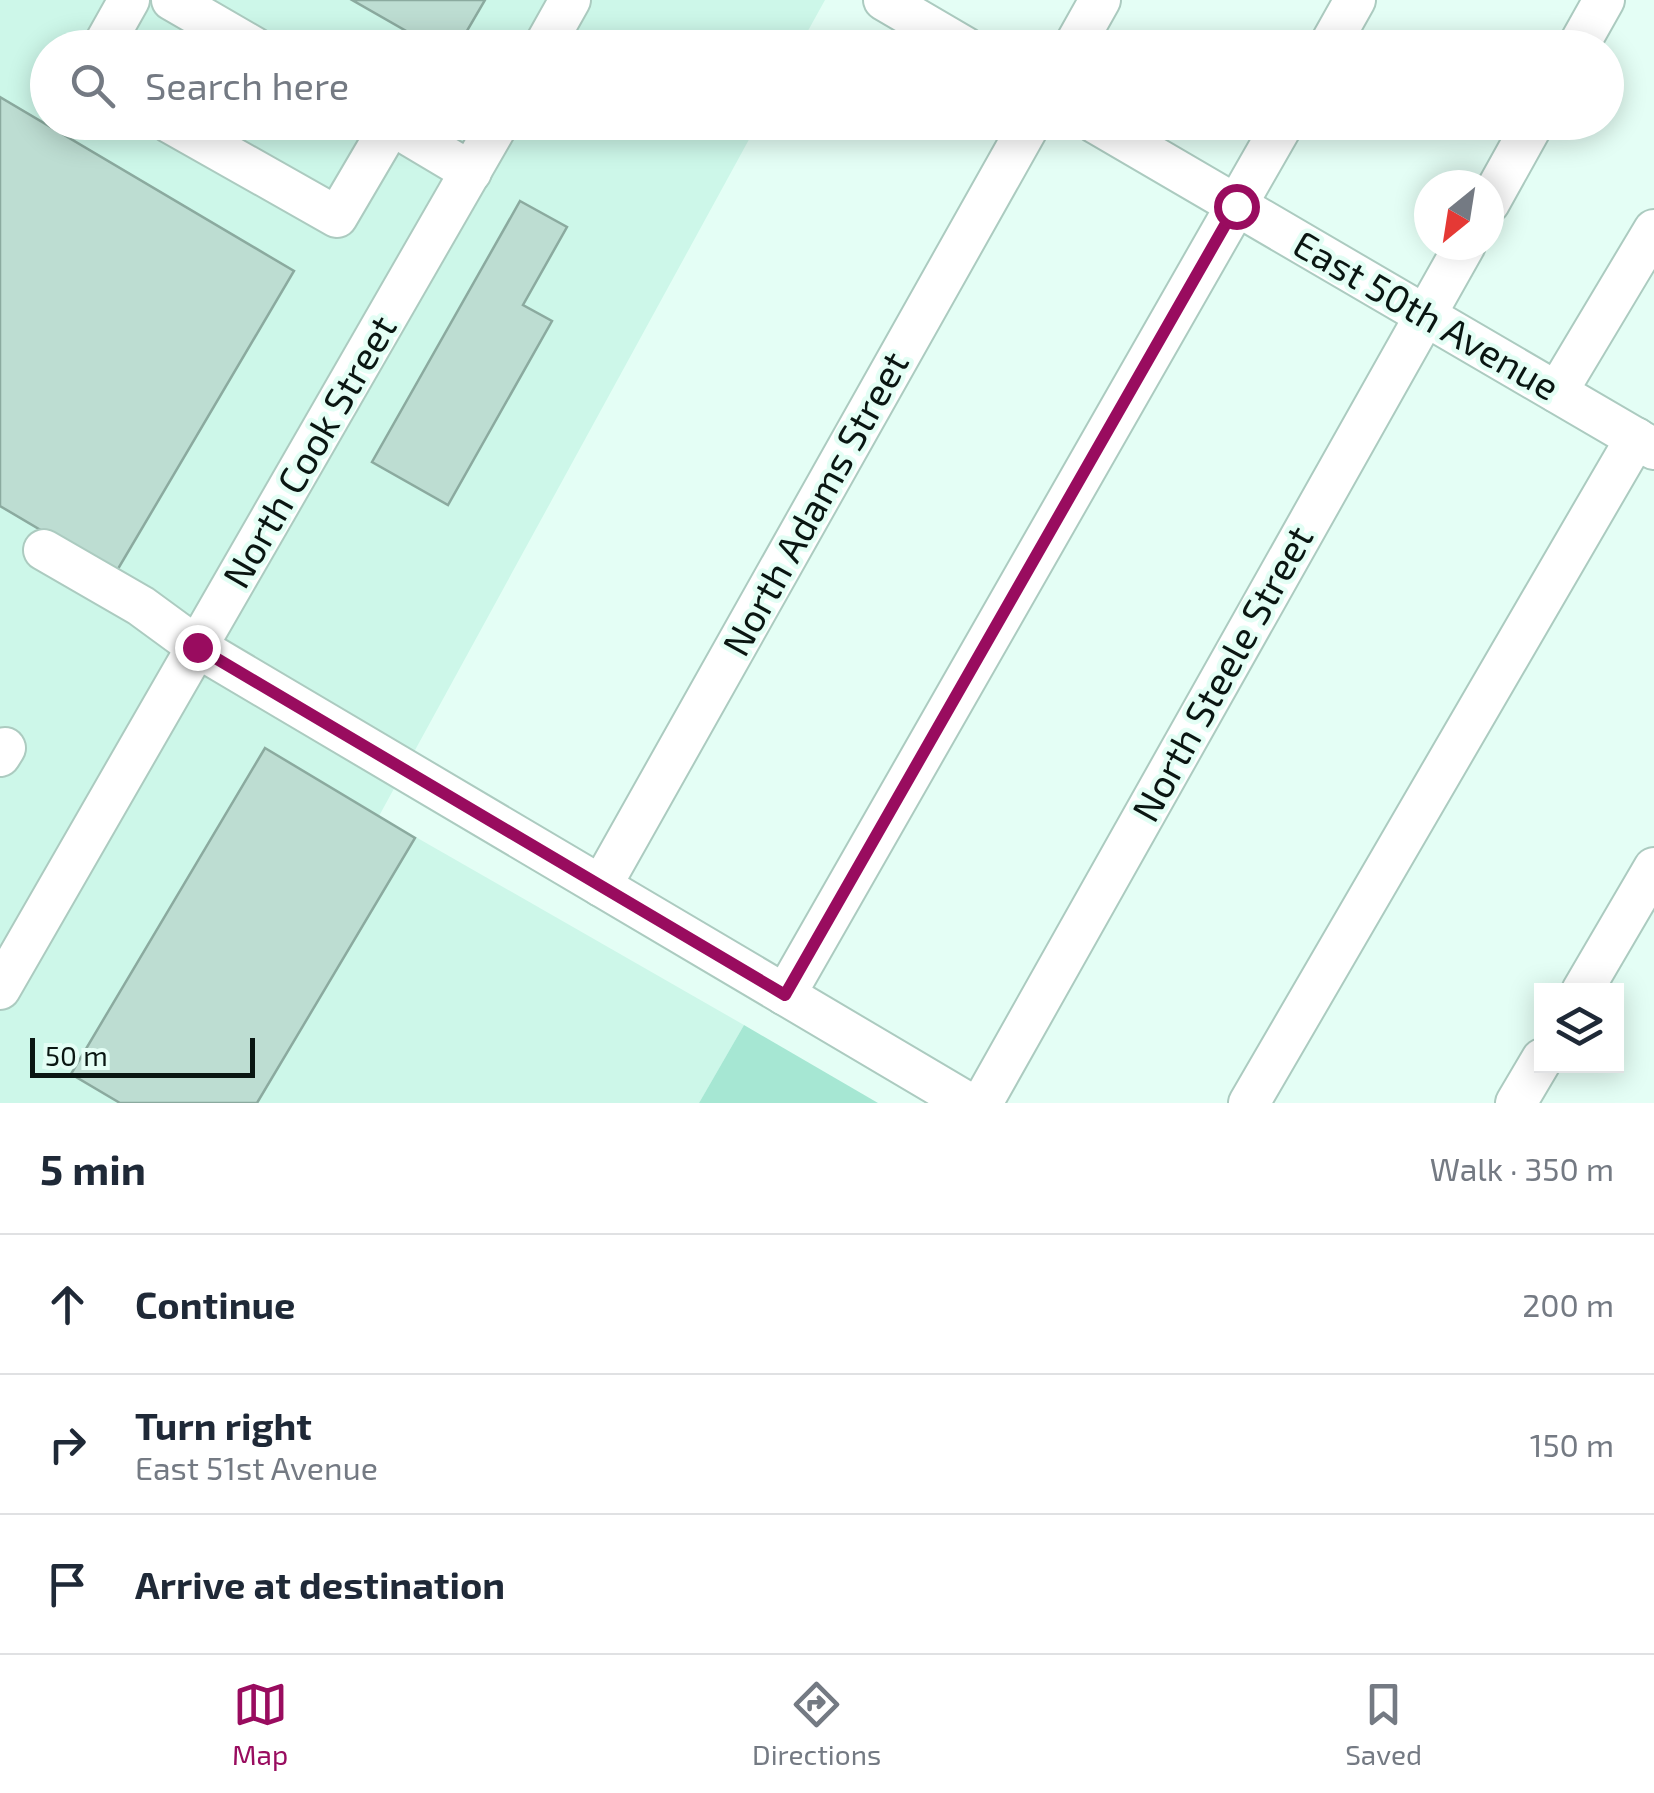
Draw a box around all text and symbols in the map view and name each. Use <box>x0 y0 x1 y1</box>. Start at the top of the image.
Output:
search box <box>30 30 1624 140</box>
icon: search <box>65 58 120 113</box>
text: Search here <box>145 62 349 108</box>
north arrow <box>1414 170 1504 260</box>
route start <box>1214 184 1260 230</box>
street label: East 50th Avenue <box>1286 220 1568 409</box>
street label: North Cook Street <box>212 307 405 595</box>
street label: North Adams Street <box>712 343 917 663</box>
street label: North Steele Street <box>1121 517 1322 829</box>
route end <box>175 625 221 671</box>
map controls <box>1534 983 1624 1073</box>
button: layers <box>1534 983 1624 1073</box>
scale bar <box>30 1033 255 1078</box>
text: 50 m <box>45 1038 108 1072</box>
text: 5 min <box>40 1143 146 1193</box>
text: Walk · 350 m <box>1430 1149 1614 1187</box>
icon: ahead <box>40 1277 95 1332</box>
text: Continue <box>135 1281 295 1327</box>
text: 200 m <box>1522 1285 1614 1323</box>
text: Turn right <box>135 1402 312 1448</box>
icon: right <box>40 1417 95 1472</box>
text: 150 m <box>1530 1425 1614 1463</box>
text: East 51st Avenue <box>135 1448 378 1486</box>
icon: arrive <box>40 1557 95 1612</box>
text: Arrive at destination <box>135 1561 505 1607</box>
tab: Map <box>232 1677 288 1771</box>
tab: Directions <box>752 1677 881 1771</box>
tab: Saved <box>1345 1677 1422 1771</box>

